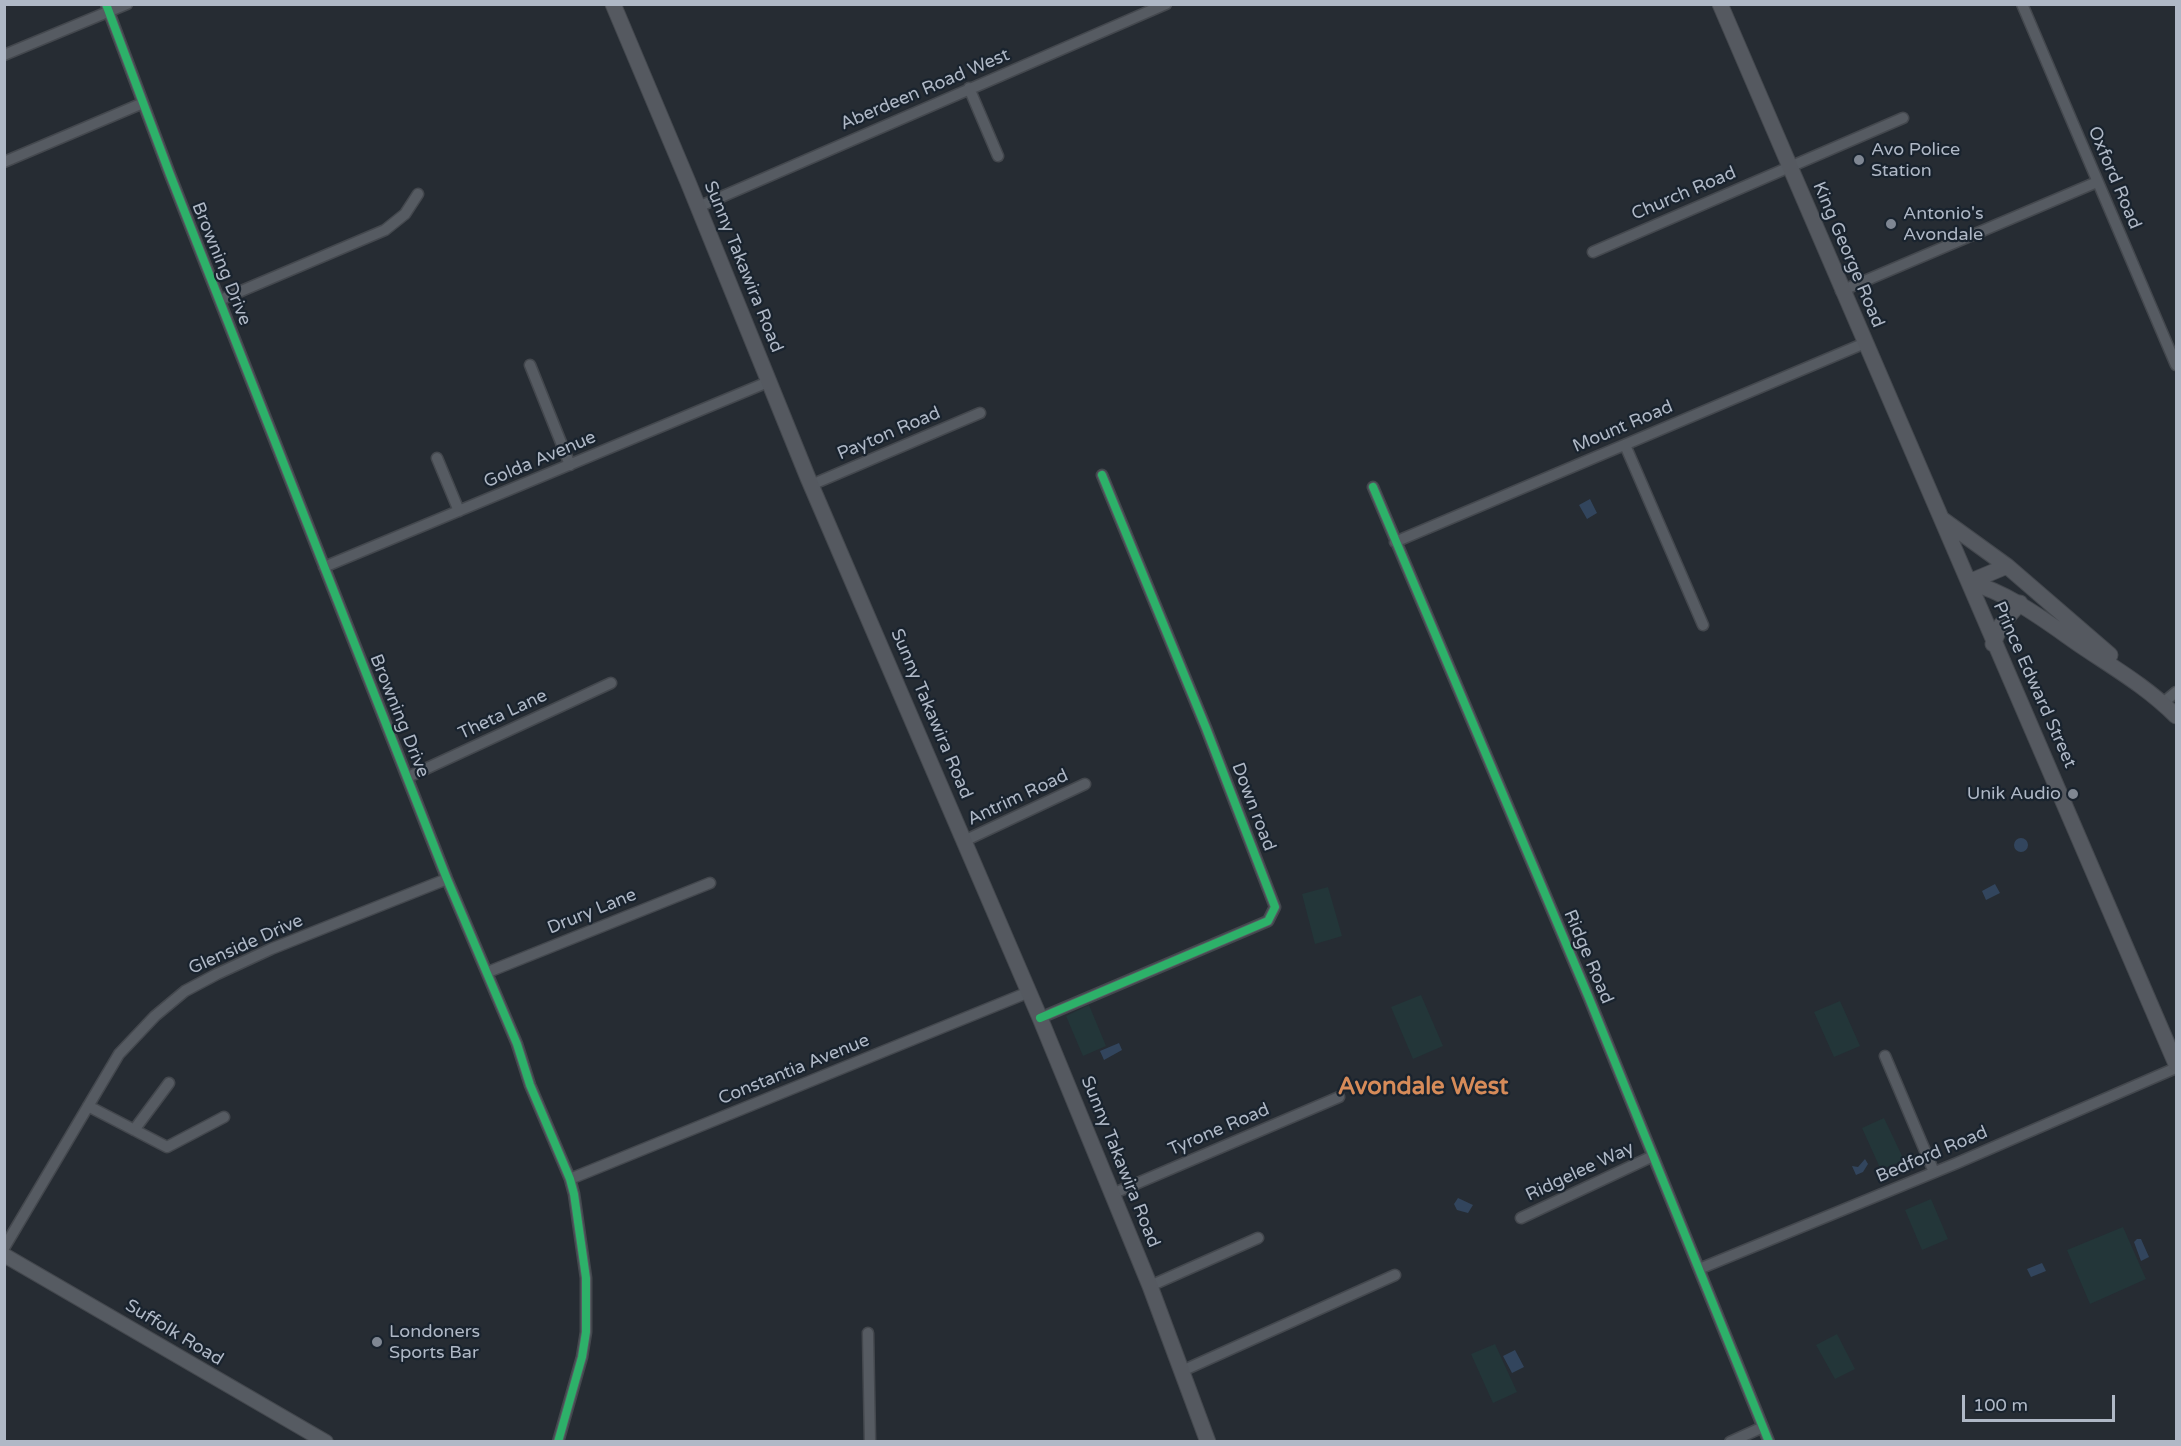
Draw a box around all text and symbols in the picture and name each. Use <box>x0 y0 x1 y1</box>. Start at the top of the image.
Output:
street label: Aberdeen Road West <box>837 45 1013 135</box>
street label: Oxford Road <box>2083 123 2145 233</box>
place label: Avo Police Station <box>1871 139 1960 182</box>
marker: Avo Police Station <box>1852 153 1866 167</box>
street label: Church Road <box>1628 162 1740 226</box>
street label: Sunny Takawira Road <box>699 178 787 356</box>
street label: King George Road <box>1808 179 1888 331</box>
street label: Browning Drive <box>186 199 256 329</box>
place label: Antonio's Avondale <box>1903 203 1984 246</box>
marker: Antonio's Avondale <box>1884 217 1898 231</box>
street label: Mount Road <box>1570 396 1676 458</box>
street label: Payton Road <box>834 403 944 465</box>
street label: Golda Avenue <box>481 427 599 493</box>
street label: Prince Edward Street <box>1988 599 2080 771</box>
street label: Sunny Takawira Road <box>885 626 977 802</box>
street label: Browning Drive <box>364 651 434 781</box>
street label: Theta Lane <box>455 685 551 745</box>
street label: Down road <box>1226 760 1280 854</box>
street label: Antrim Road <box>964 765 1072 831</box>
place label: Unik Audio <box>1967 783 2061 805</box>
marker: Unik Audio <box>2066 787 2080 801</box>
street label: Drury Lane <box>544 884 640 940</box>
street label: Ridge Road <box>1558 907 1618 1007</box>
street label: Glenside Drive <box>185 910 307 980</box>
street label: Constantia Avenue <box>715 1030 873 1110</box>
street label: Sunny Takawira Road <box>1076 1073 1164 1251</box>
district label: Avondale West <box>1338 1074 1508 1102</box>
street label: Tyrone Road <box>1165 1099 1273 1161</box>
street label: Bedford Road <box>1873 1122 1991 1188</box>
street label: Ridgelee Way <box>1522 1138 1638 1206</box>
street label: Suffolk Road <box>121 1295 227 1371</box>
place label: Londoners Sports Bar <box>389 1321 480 1364</box>
marker: Londoners Sports Bar <box>370 1335 384 1349</box>
scale bar <box>1965 1383 2118 1421</box>
text: 100 m <box>1973 1394 2028 1416</box>

